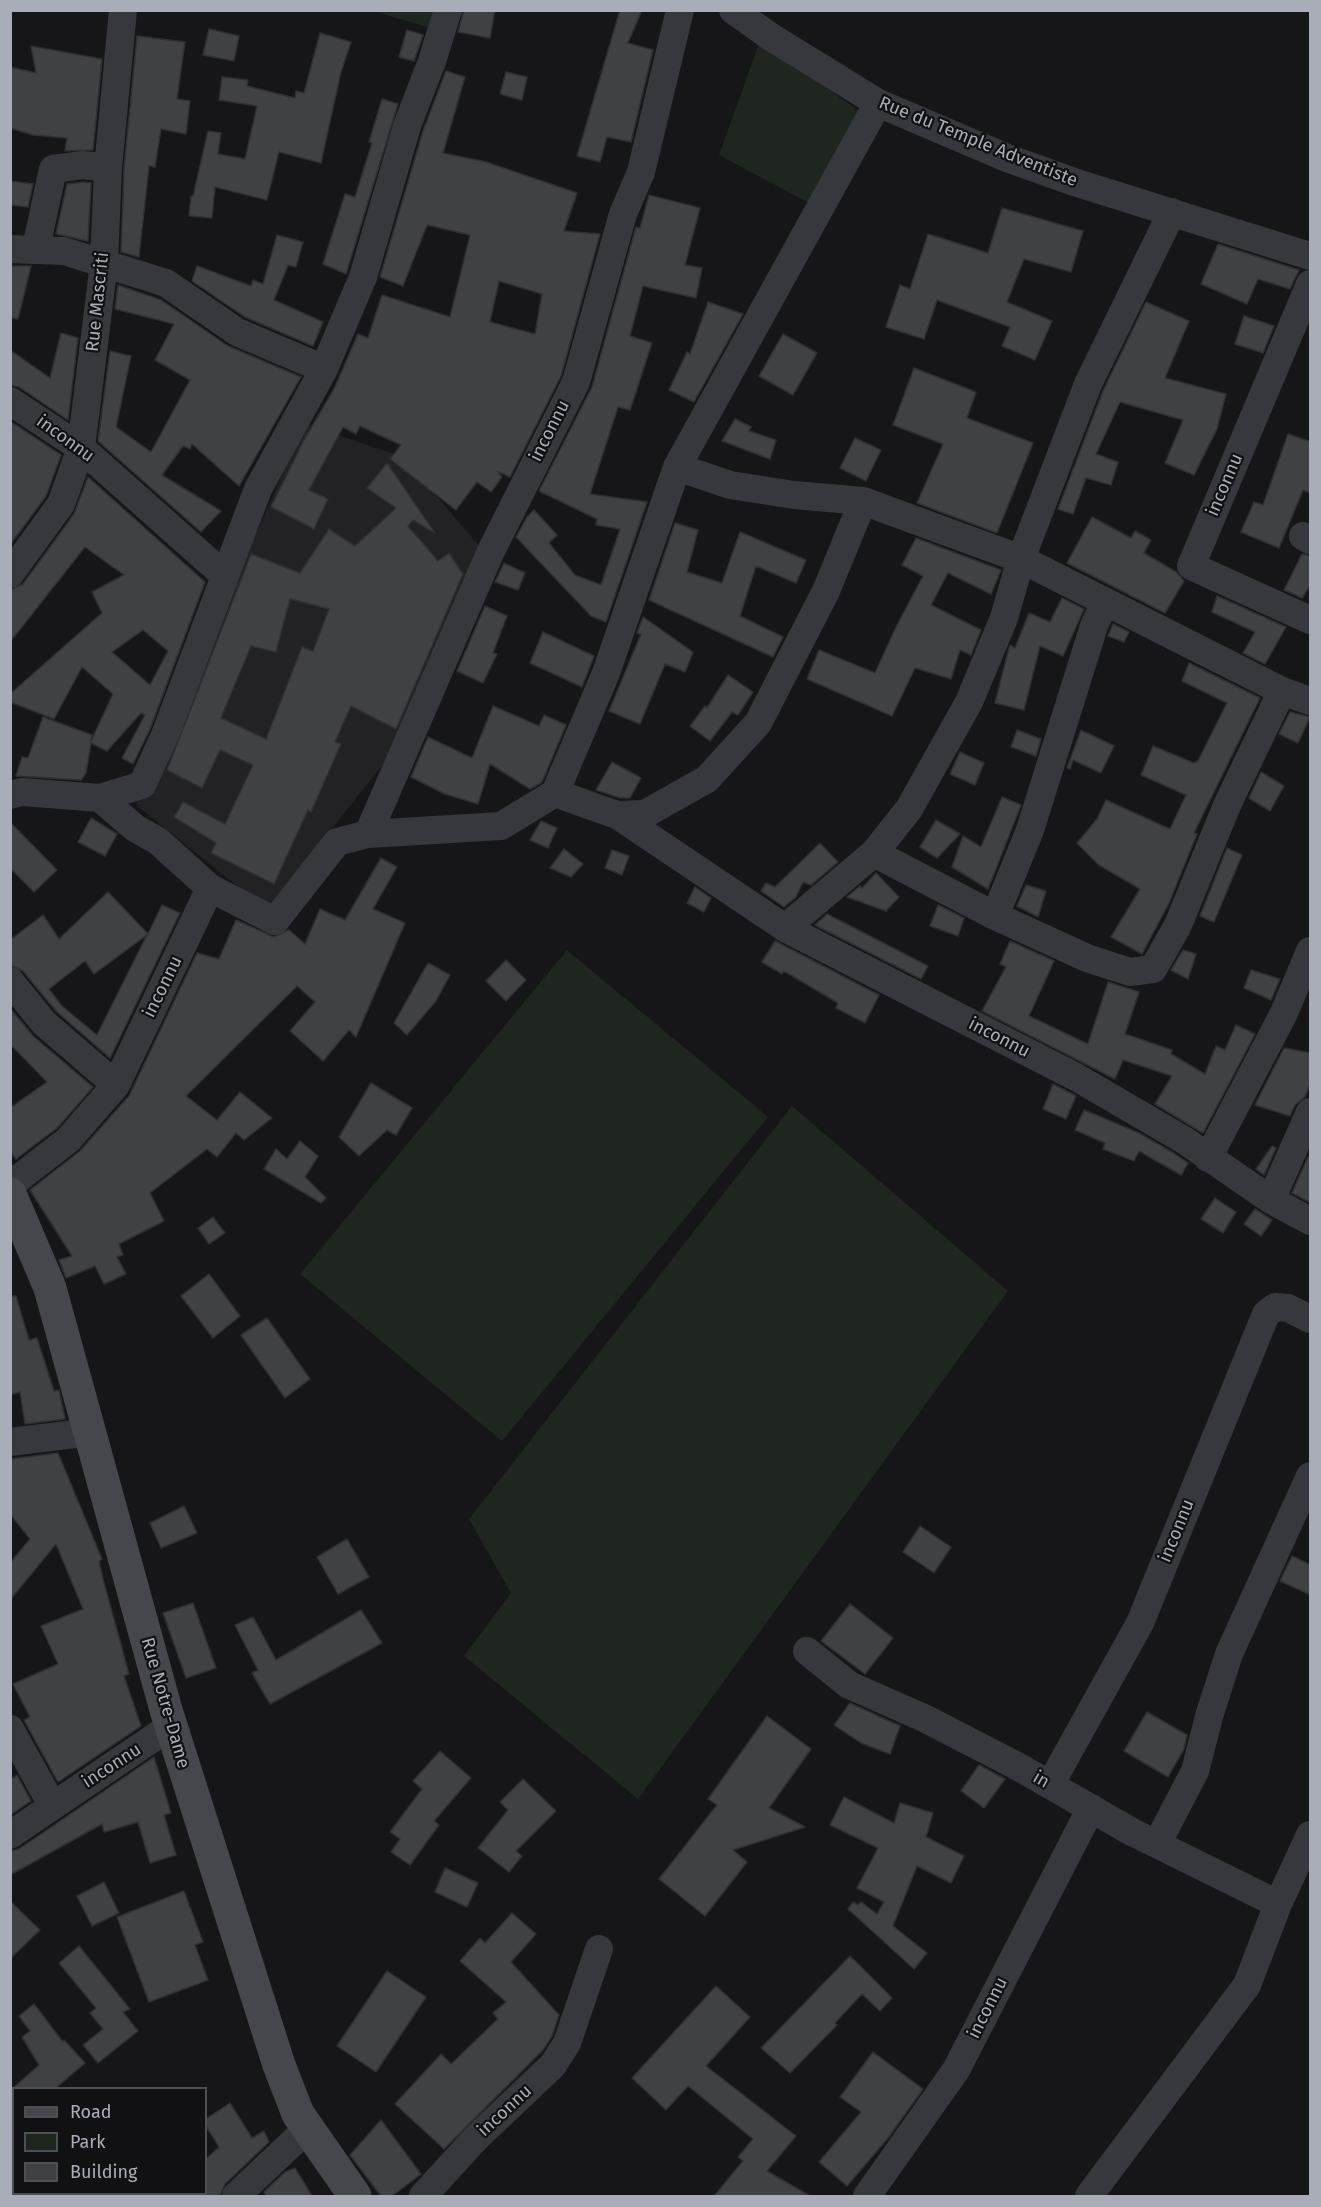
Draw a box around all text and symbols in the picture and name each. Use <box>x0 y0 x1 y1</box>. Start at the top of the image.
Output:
street label: Rue du Temple Adventiste <box>876 92 1080 192</box>
street label: Rue Mascriti <box>82 251 114 353</box>
street label: inconnu <box>525 397 575 465</box>
street label: inconnu <box>32 411 98 467</box>
street label: inconnu <box>1202 450 1248 520</box>
street label: inconnu <box>139 953 187 1021</box>
street label: inconnu <box>965 1013 1033 1063</box>
street label: inconnu <box>1155 1496 1199 1566</box>
street label: Rue Notre-Dame <box>136 1635 194 1771</box>
street label: inconnu <box>78 1739 146 1793</box>
street label: in <box>1029 1767 1053 1793</box>
street label: inconnu <box>963 1974 1013 2042</box>
street label: inconnu <box>474 2081 536 2141</box>
legend <box>12 2087 207 2195</box>
text: Road <box>70 2101 112 2123</box>
text: Park <box>70 2131 105 2153</box>
text: Building <box>70 2161 137 2183</box>

